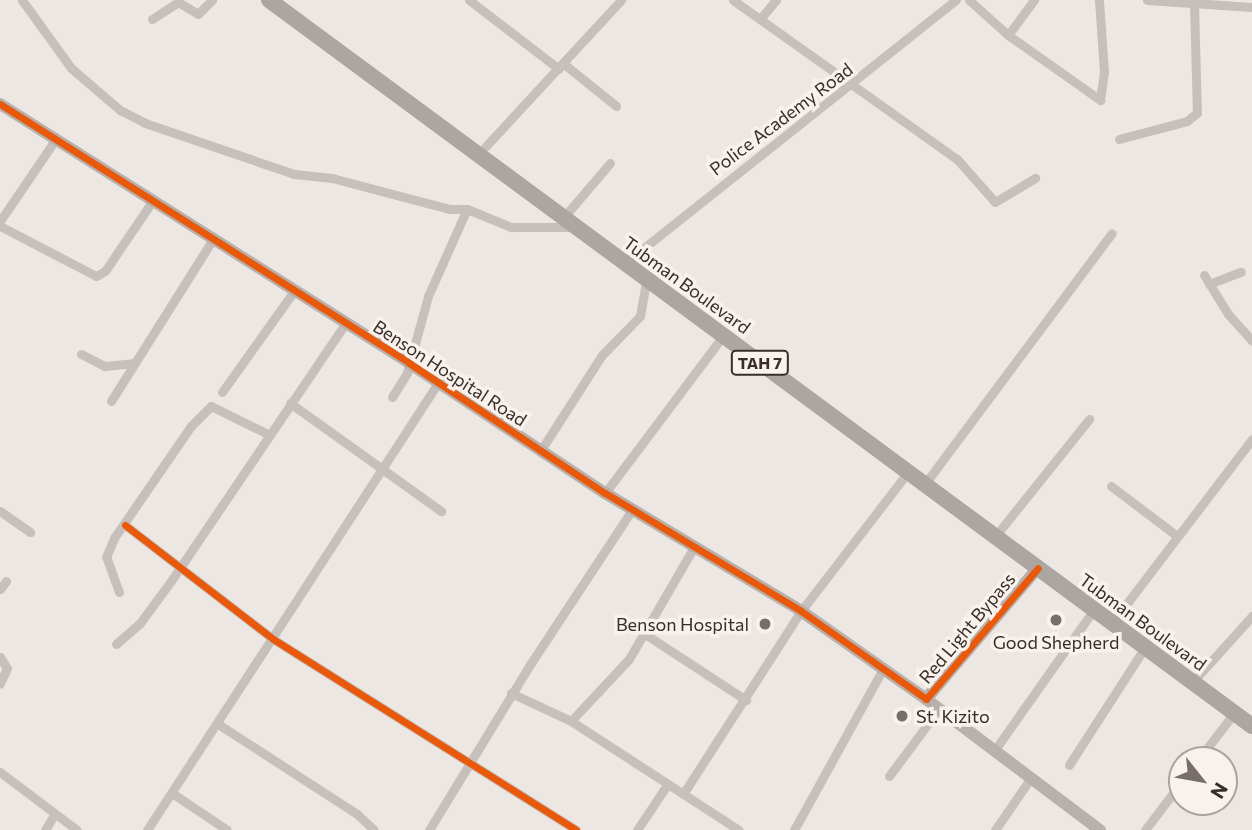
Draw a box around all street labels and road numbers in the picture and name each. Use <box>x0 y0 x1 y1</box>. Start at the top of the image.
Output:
street label: Police Academy Road <box>705 58 857 180</box>
street label: Tubman Boulevard <box>619 232 755 338</box>
street label: Benson Hospital Road <box>369 315 531 431</box>
road number: TAH 7 <box>730 350 790 376</box>
street label: Red Light Bypass <box>914 568 1020 688</box>
street label: Tubman Boulevard <box>1075 569 1211 675</box>

